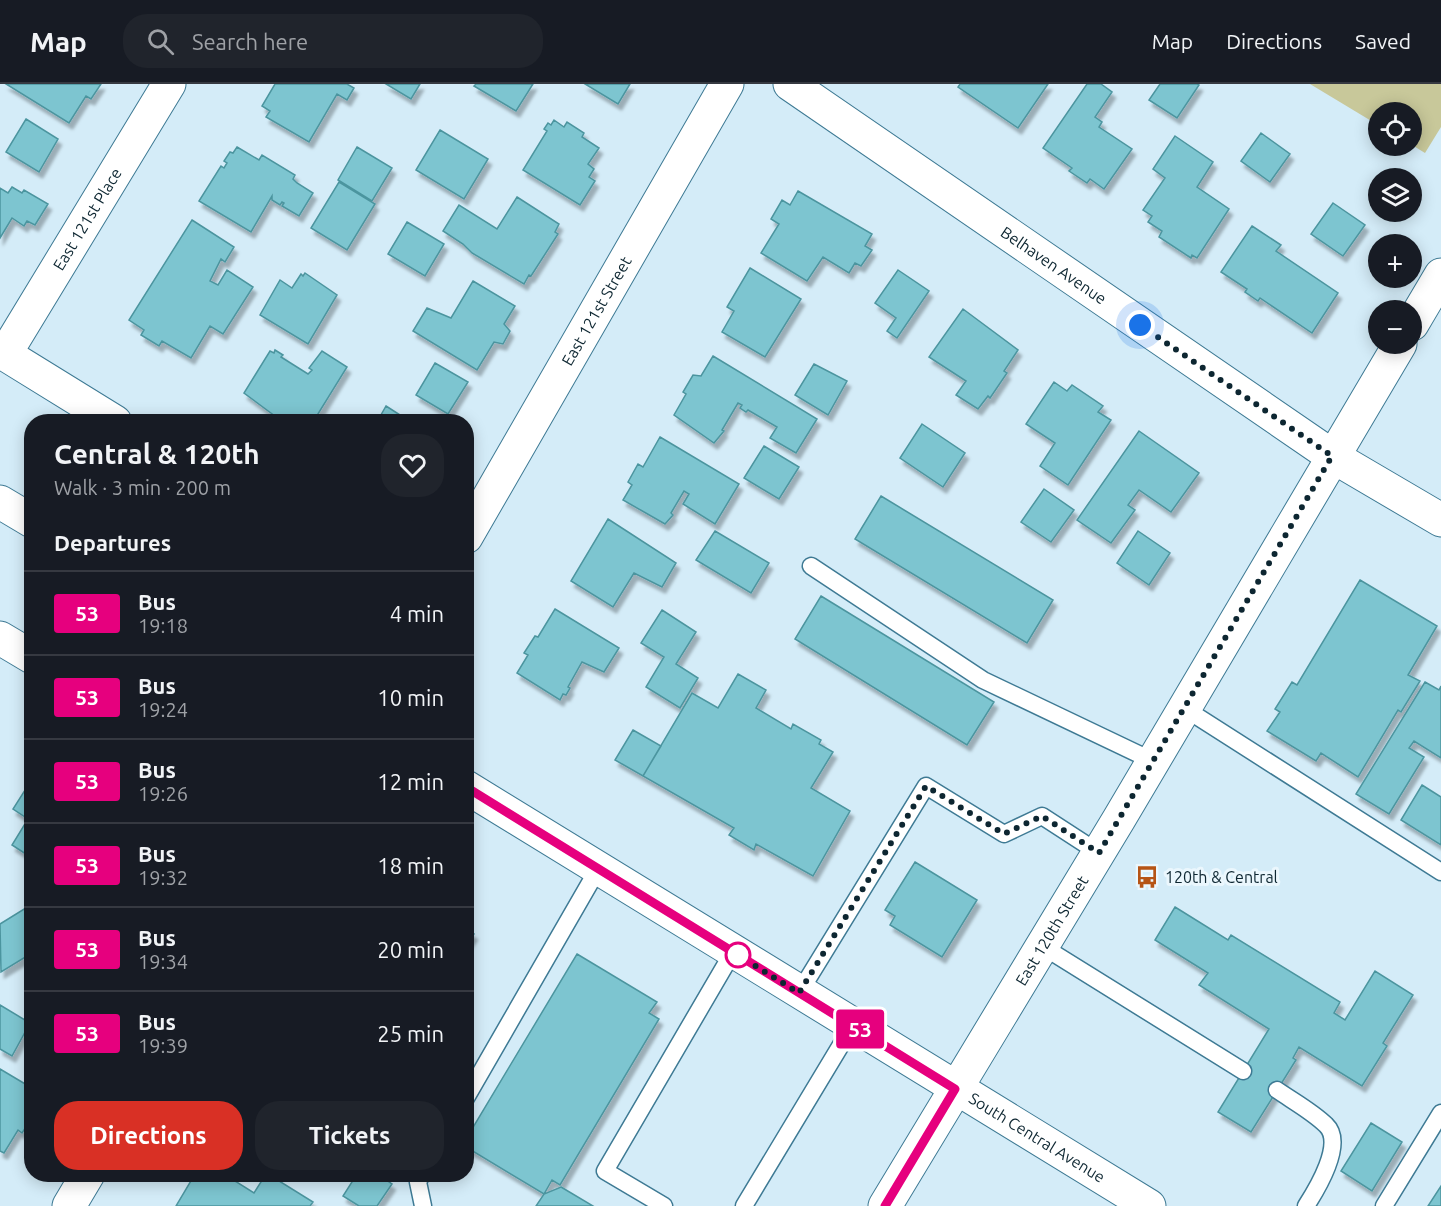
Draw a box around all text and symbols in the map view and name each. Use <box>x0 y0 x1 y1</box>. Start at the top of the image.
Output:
search box <box>123 14 543 68</box>
icon: search <box>144 25 177 58</box>
text: Map <box>30 26 87 57</box>
text: Search here <box>192 29 308 54</box>
text: Map <box>1152 29 1193 53</box>
text: Directions <box>1226 29 1322 53</box>
text: Saved <box>1355 29 1411 53</box>
map controls <box>1368 102 1422 354</box>
button: locate <box>1368 102 1422 156</box>
street label: East 121st Place <box>49 165 125 273</box>
button: layers <box>1368 168 1422 222</box>
street label: Belhaven Avenue <box>998 223 1110 308</box>
button: + <box>1368 234 1422 288</box>
street label: East 121st Street <box>558 253 635 369</box>
button: − <box>1368 300 1422 354</box>
your location <box>1125 310 1155 340</box>
button: heart <box>381 434 444 497</box>
text: Central & 120th <box>54 438 260 469</box>
text: Walk · 3 min · 200 m <box>54 476 231 499</box>
text: Departures <box>54 530 171 555</box>
text: Bus <box>138 589 176 614</box>
text: 53 <box>75 601 99 625</box>
text: 4 min <box>390 601 444 626</box>
text: 19:18 <box>138 614 188 637</box>
text: Bus <box>138 673 176 698</box>
text: 53 <box>75 685 99 709</box>
text: 10 min <box>377 685 444 710</box>
text: 19:24 <box>138 698 188 721</box>
text: Bus <box>138 757 176 782</box>
text: 53 <box>75 769 99 793</box>
text: 12 min <box>377 769 444 794</box>
text: 19:26 <box>138 782 188 805</box>
text: Bus <box>138 841 176 866</box>
text: 53 <box>75 853 99 877</box>
text: 18 min <box>377 853 444 878</box>
bus stop icon: 120th & Central <box>1134 864 1160 890</box>
text: 19:32 <box>138 866 188 889</box>
place label: 120th & Central <box>1165 868 1278 886</box>
street label: East 120th Street <box>1012 872 1092 989</box>
text: Bus <box>138 925 176 950</box>
text: 53 <box>75 937 99 961</box>
text: 20 min <box>377 937 444 962</box>
unlabelled marker <box>725 942 751 968</box>
text: 19:34 <box>138 950 188 973</box>
text: Bus <box>138 1009 176 1034</box>
line badge: 53 <box>833 1010 887 1048</box>
text: 53 <box>848 1017 872 1041</box>
text: 53 <box>75 1021 99 1045</box>
text: 25 min <box>377 1021 444 1046</box>
text: 19:39 <box>138 1034 188 1057</box>
street label: South Central Avenue <box>966 1089 1108 1186</box>
button: Directions <box>54 1101 243 1170</box>
button: Tickets <box>255 1101 444 1170</box>

